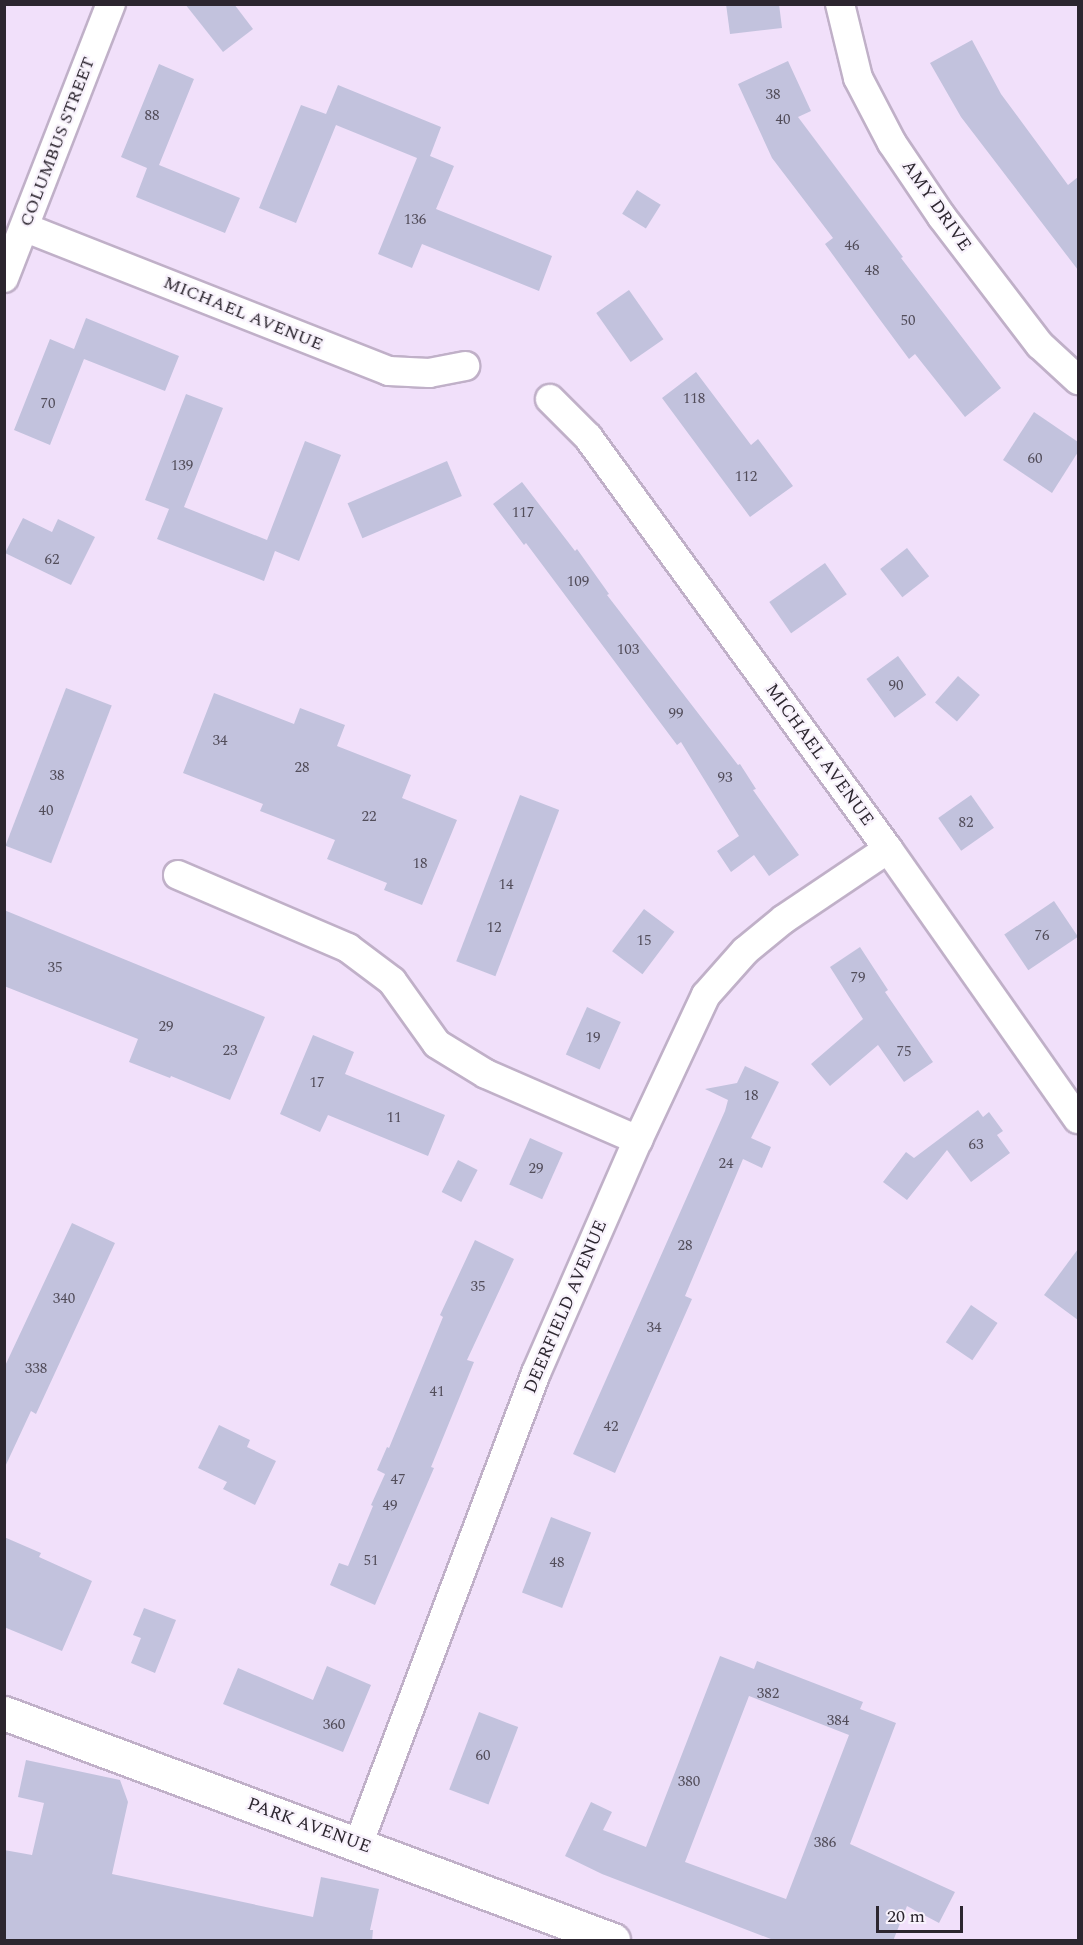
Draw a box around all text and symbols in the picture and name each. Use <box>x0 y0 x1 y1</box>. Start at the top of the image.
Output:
street label: COLUMBUS STREET <box>16 54 100 230</box>
house number: 38 <box>766 86 780 104</box>
house number: 88 <box>145 107 159 125</box>
house number: 40 <box>776 111 790 129</box>
street label: AMY DRIVE <box>897 156 975 256</box>
house number: 136 <box>404 211 426 229</box>
house number: 46 <box>845 237 859 255</box>
house number: 48 <box>865 262 879 280</box>
street label: MICHAEL AVENUE <box>160 272 326 356</box>
house number: 50 <box>901 312 915 330</box>
house number: 118 <box>683 390 705 408</box>
house number: 70 <box>41 395 55 413</box>
house number: 60 <box>1028 450 1042 468</box>
house number: 139 <box>171 457 193 475</box>
house number: 112 <box>735 468 757 486</box>
house number: 117 <box>512 504 534 522</box>
house number: 62 <box>45 551 59 569</box>
house number: 109 <box>567 573 589 591</box>
house number: 103 <box>617 641 639 659</box>
house number: 90 <box>889 677 903 695</box>
street label: MICHAEL AVENUE <box>760 680 878 830</box>
house number: 99 <box>669 705 683 723</box>
house number: 34 <box>213 732 227 750</box>
house number: 28 <box>295 759 309 777</box>
house number: 38 <box>50 767 64 785</box>
house number: 93 <box>718 769 732 787</box>
house number: 40 <box>39 802 53 820</box>
house number: 22 <box>362 808 376 826</box>
house number: 82 <box>959 814 973 832</box>
house number: 18 <box>413 855 427 873</box>
house number: 14 <box>499 876 513 894</box>
house number: 12 <box>487 919 501 937</box>
house number: 76 <box>1035 927 1049 945</box>
house number: 15 <box>637 932 651 950</box>
house number: 35 <box>48 959 62 977</box>
house number: 79 <box>851 969 865 987</box>
house number: 29 <box>159 1018 173 1036</box>
house number: 19 <box>586 1029 600 1047</box>
house number: 23 <box>223 1042 237 1060</box>
house number: 75 <box>897 1043 911 1061</box>
house number: 17 <box>310 1074 324 1092</box>
house number: 18 <box>744 1087 758 1105</box>
house number: 11 <box>387 1109 401 1127</box>
house number: 63 <box>969 1136 983 1154</box>
house number: 24 <box>719 1155 733 1173</box>
house number: 29 <box>529 1160 543 1178</box>
street label: DEERFIELD AVENUE <box>520 1217 612 1397</box>
house number: 28 <box>678 1237 692 1255</box>
house number: 35 <box>471 1278 485 1296</box>
house number: 340 <box>53 1290 75 1308</box>
house number: 34 <box>647 1319 661 1337</box>
house number: 338 <box>25 1360 47 1378</box>
house number: 41 <box>430 1383 444 1401</box>
house number: 42 <box>604 1418 618 1436</box>
house number: 47 <box>391 1471 405 1489</box>
house number: 49 <box>383 1497 397 1515</box>
house number: 51 <box>364 1552 378 1570</box>
house number: 48 <box>550 1554 564 1572</box>
house number: 382 <box>757 1685 779 1703</box>
house number: 384 <box>827 1712 849 1730</box>
house number: 360 <box>323 1716 345 1734</box>
house number: 60 <box>476 1747 490 1765</box>
house number: 380 <box>678 1773 700 1791</box>
street label: PARK AVENUE <box>244 1794 374 1858</box>
house number: 386 <box>814 1834 836 1852</box>
scale bar <box>879 1894 966 1932</box>
text: 20 m <box>887 1903 925 1930</box>

